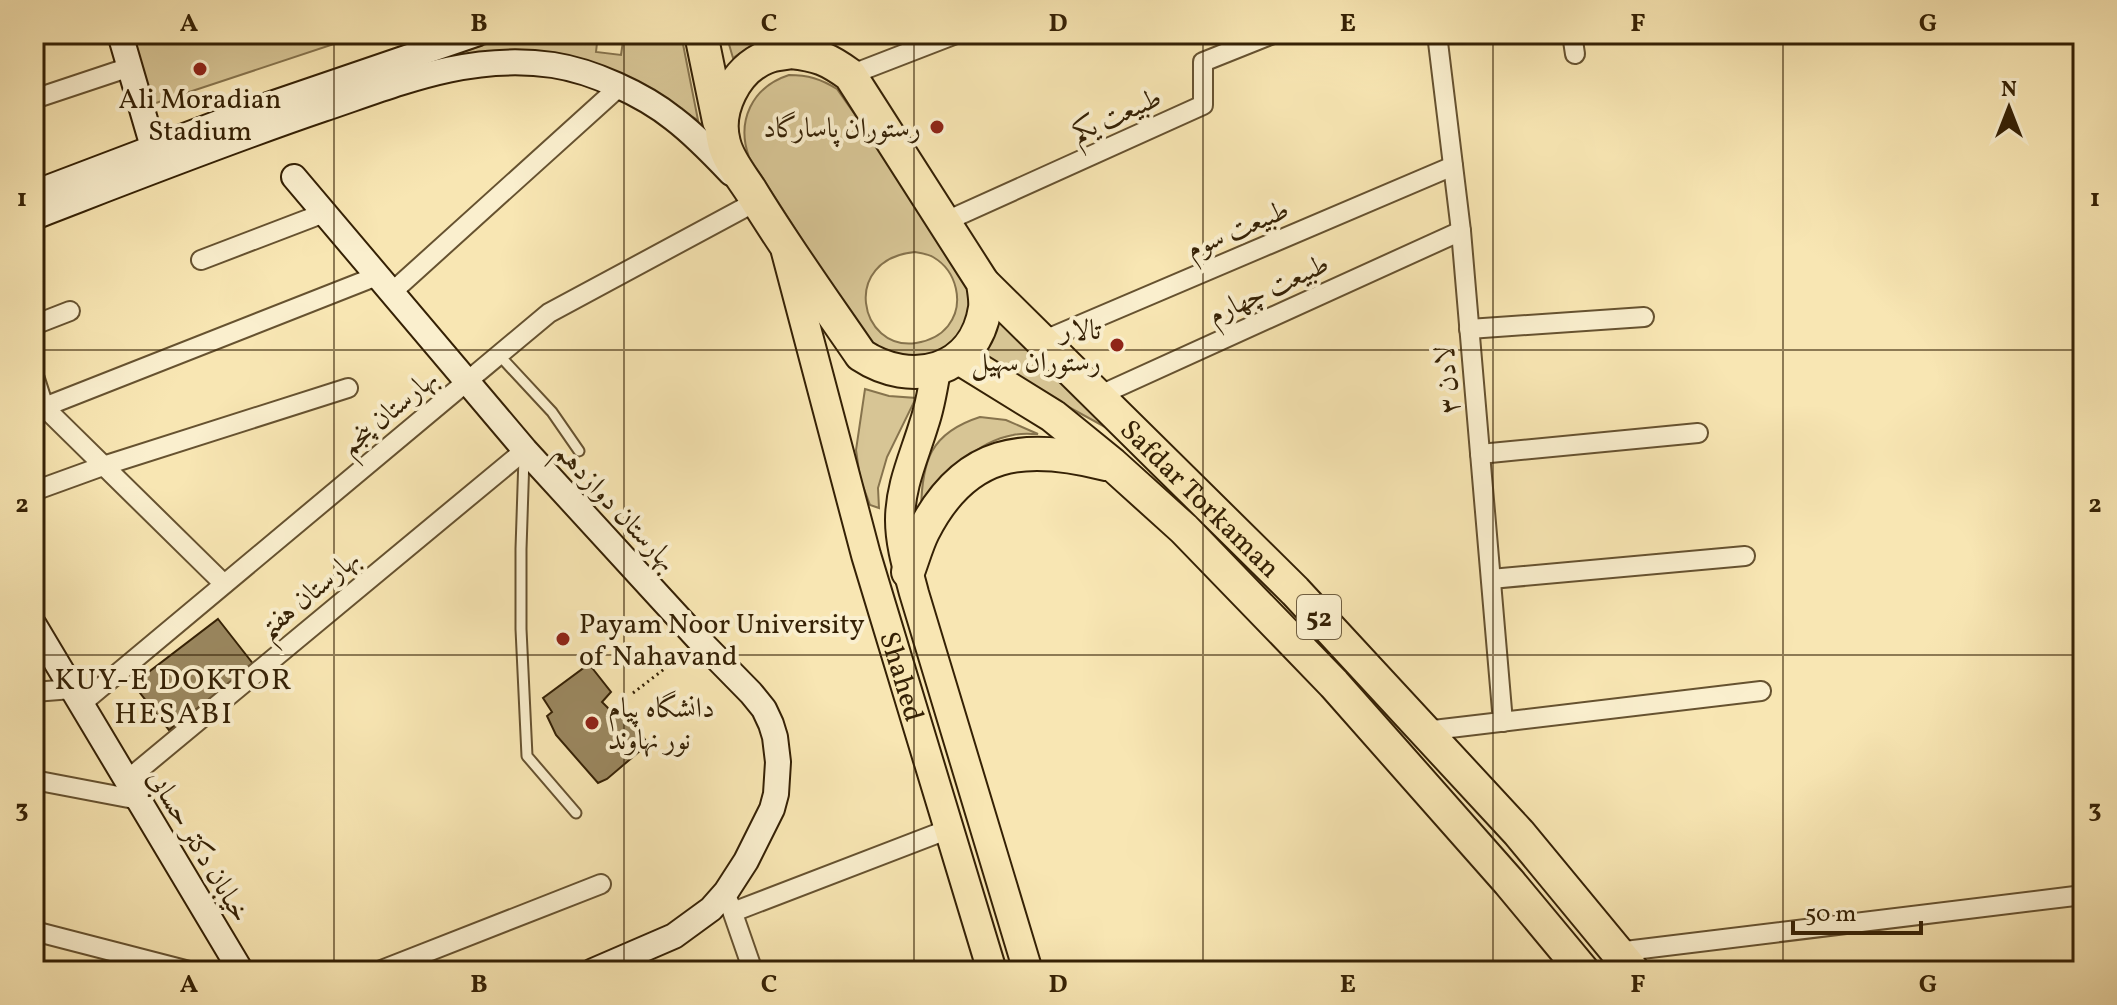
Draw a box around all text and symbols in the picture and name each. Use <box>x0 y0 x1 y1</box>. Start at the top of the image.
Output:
text: A <box>180 6 199 42</box>
text: B <box>470 6 488 42</box>
text: C <box>761 6 777 42</box>
text: D <box>1048 6 1068 42</box>
text: E <box>1340 6 1356 42</box>
text: F <box>1630 6 1646 42</box>
text: G <box>1919 6 1937 42</box>
marker: Ali Moradian Stadium <box>191 60 209 78</box>
north arrow <box>1969 68 2049 148</box>
text: N <box>2001 75 2017 106</box>
street label: طبیعت یکم <box>1066 79 1170 158</box>
place label: Ali Moradian Stadium <box>118 81 282 152</box>
place label: رستوران پاسارگاد <box>763 110 921 149</box>
marker: رستوران پاسارگاد <box>928 118 946 136</box>
text: 1 <box>17 181 27 217</box>
text: 1 <box>2090 181 2100 217</box>
street label: طبیعت سوم <box>1180 191 1297 272</box>
street label: طبیعت چهارم <box>1202 245 1337 338</box>
place label: تالار رستوران سهیل <box>971 312 1102 383</box>
marker: تالار رستوران سهیل <box>1108 336 1126 354</box>
street label: لادن ۳ <box>1426 344 1471 416</box>
street label: بهارستان پنجم <box>332 360 450 469</box>
street label: Safdar Torkaman <box>1110 412 1288 588</box>
street label: بهارستان دوازدهم <box>541 434 685 584</box>
text: 2 <box>15 487 29 523</box>
text: 2 <box>2088 487 2102 523</box>
street label: بهارستان هفتم <box>250 541 373 654</box>
road number: 52 <box>1297 595 1341 639</box>
place label: Payam Noor University of Nahavand <box>579 606 865 677</box>
street label: Shahed <box>868 627 932 727</box>
marker: Payam Noor University of Nahavand <box>554 630 572 648</box>
district label: KUY-E DOKTOR HESABI <box>54 660 294 736</box>
place label: دانشگاه پیام نور نهاوند <box>608 690 715 761</box>
marker: دانشگاه پیام نور نهاوند <box>583 714 601 732</box>
street label: خیابان دکتر حسابی <box>137 762 259 930</box>
text: 3 <box>15 792 29 828</box>
text: 3 <box>2088 792 2102 828</box>
scale bar <box>1793 885 1921 935</box>
text: 50 m <box>1805 898 1857 932</box>
text: A <box>180 967 199 1003</box>
text: B <box>470 967 488 1003</box>
text: C <box>761 967 777 1003</box>
text: D <box>1048 967 1068 1003</box>
text: E <box>1340 967 1356 1003</box>
text: F <box>1630 967 1646 1003</box>
text: G <box>1919 967 1937 1003</box>

